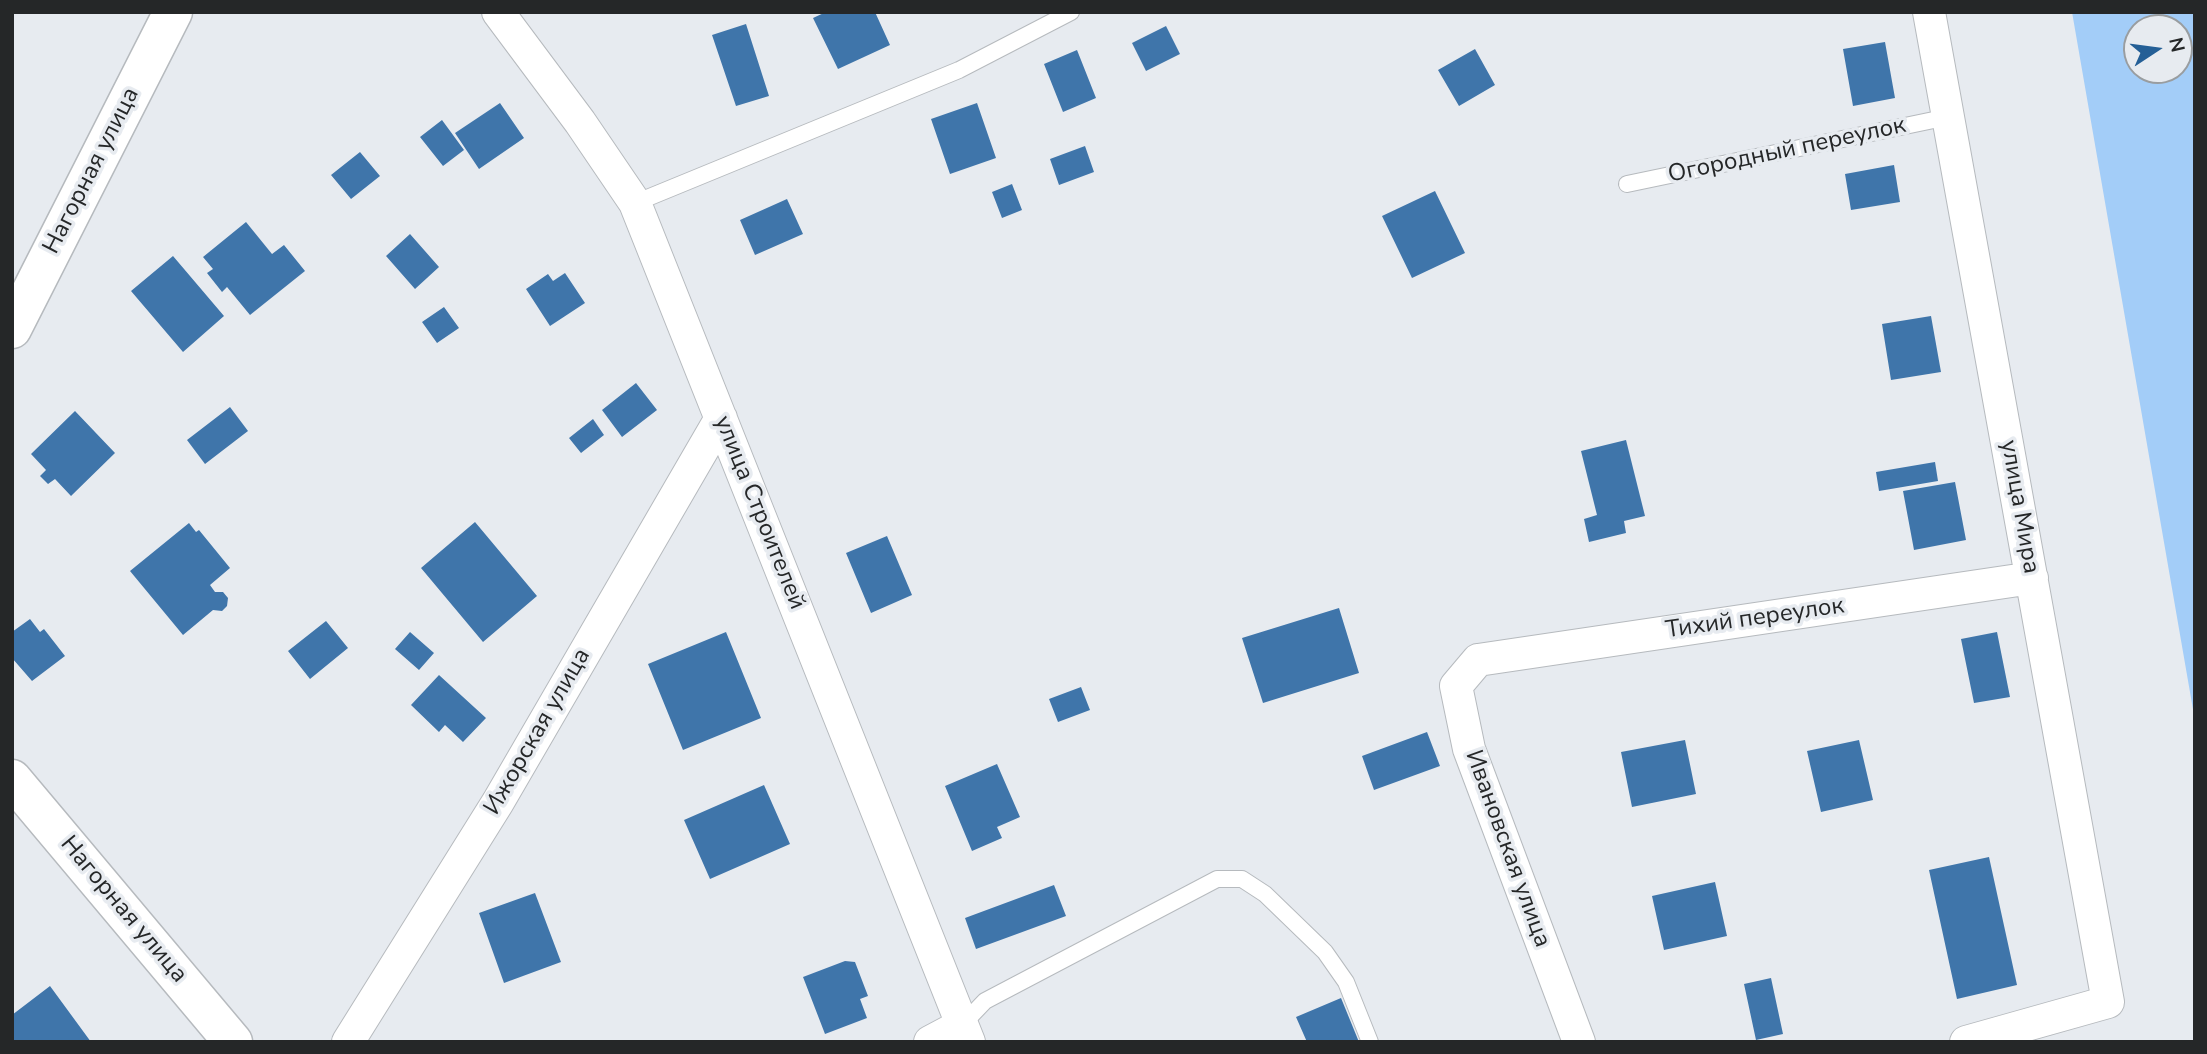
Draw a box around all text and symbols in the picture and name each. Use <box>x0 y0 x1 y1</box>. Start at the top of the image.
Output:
north arrow <box>2123 14 2193 84</box>
text: N <box>2162 35 2191 55</box>
street label: Нагорная улица <box>38 83 146 259</box>
street label: Огородный переулок <box>1666 112 1908 190</box>
street label: улица Строителей <box>707 412 811 614</box>
street label: улица Мира <box>1993 438 2045 576</box>
street label: Тихий переулок <box>1664 592 1846 646</box>
street label: Ижорская улица <box>479 644 597 820</box>
street label: Ивановская улица <box>1458 747 1556 951</box>
street label: Нагорная улица <box>53 831 193 989</box>

